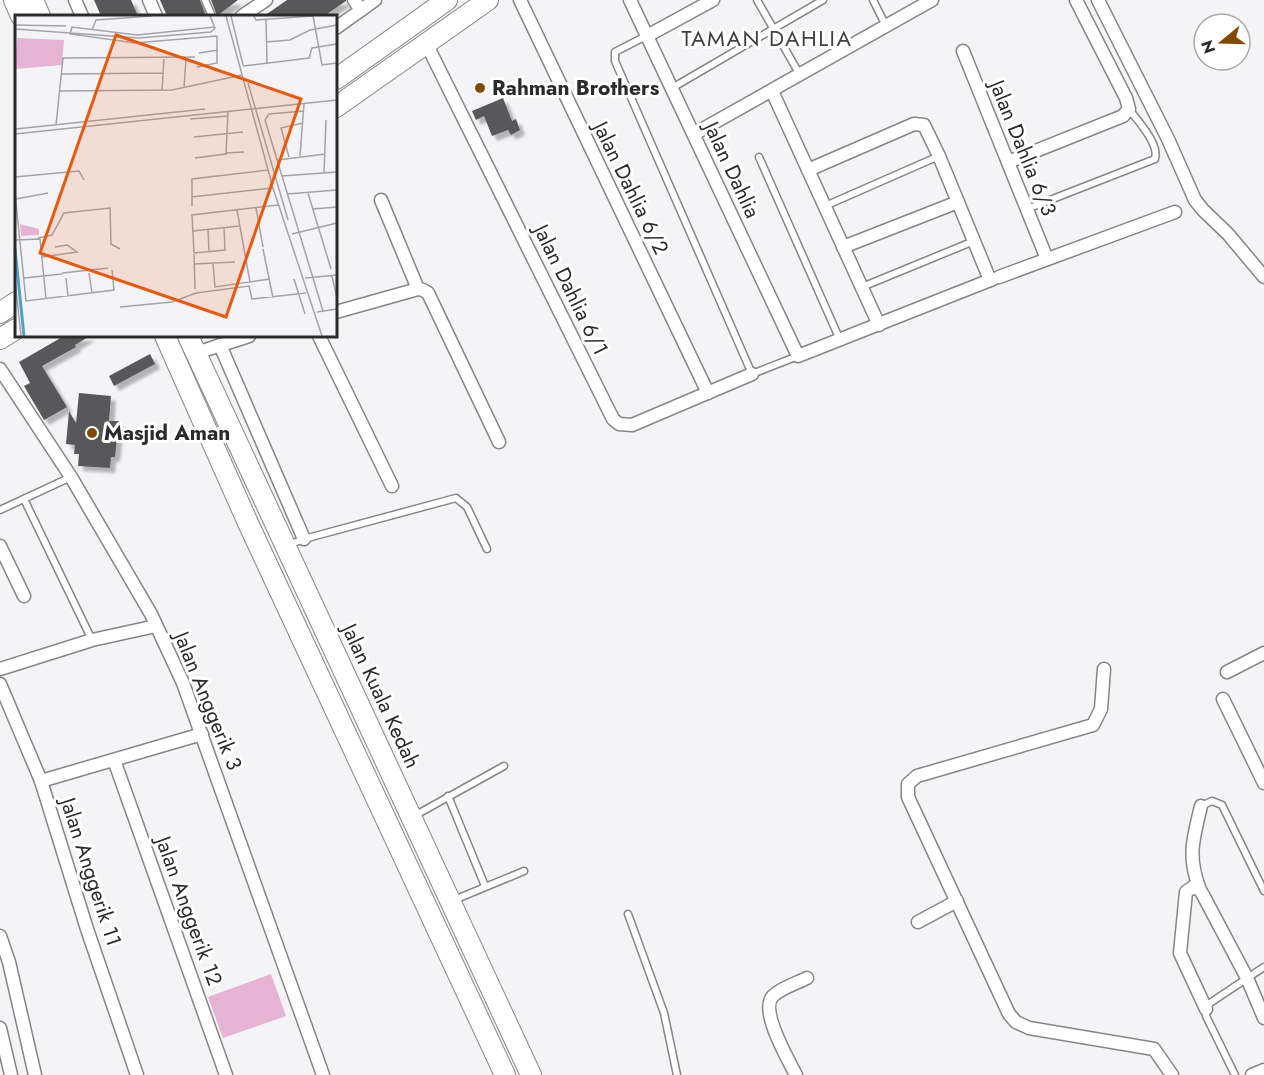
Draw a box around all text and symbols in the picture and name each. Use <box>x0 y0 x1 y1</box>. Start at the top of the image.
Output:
north arrow <box>1192 12 1252 72</box>
inset map <box>15 15 338 338</box>
district label: TAMAN DAHLIA <box>682 22 852 54</box>
text: N <box>1195 37 1221 56</box>
place label: Rahman Brothers <box>492 73 660 103</box>
street label: Jalan Dahlia 6/3 <box>981 73 1064 220</box>
marker: Rahman Brothers <box>473 81 487 95</box>
street label: Jalan Dahlia 6/2 <box>585 114 676 259</box>
street label: Jalan Dahlia <box>695 114 767 223</box>
street label: Jalan Dahlia 6/1 <box>525 217 616 360</box>
place label: Masjid Aman <box>104 418 230 448</box>
marker: Masjid Aman <box>85 426 99 440</box>
street label: Jalan Kuala Kedah <box>333 616 428 773</box>
street label: Jalan Anggerik 3 <box>165 625 249 775</box>
street label: Jalan Anggerik 11 <box>52 791 129 950</box>
street label: Jalan Anggerik 12 <box>147 829 230 990</box>

